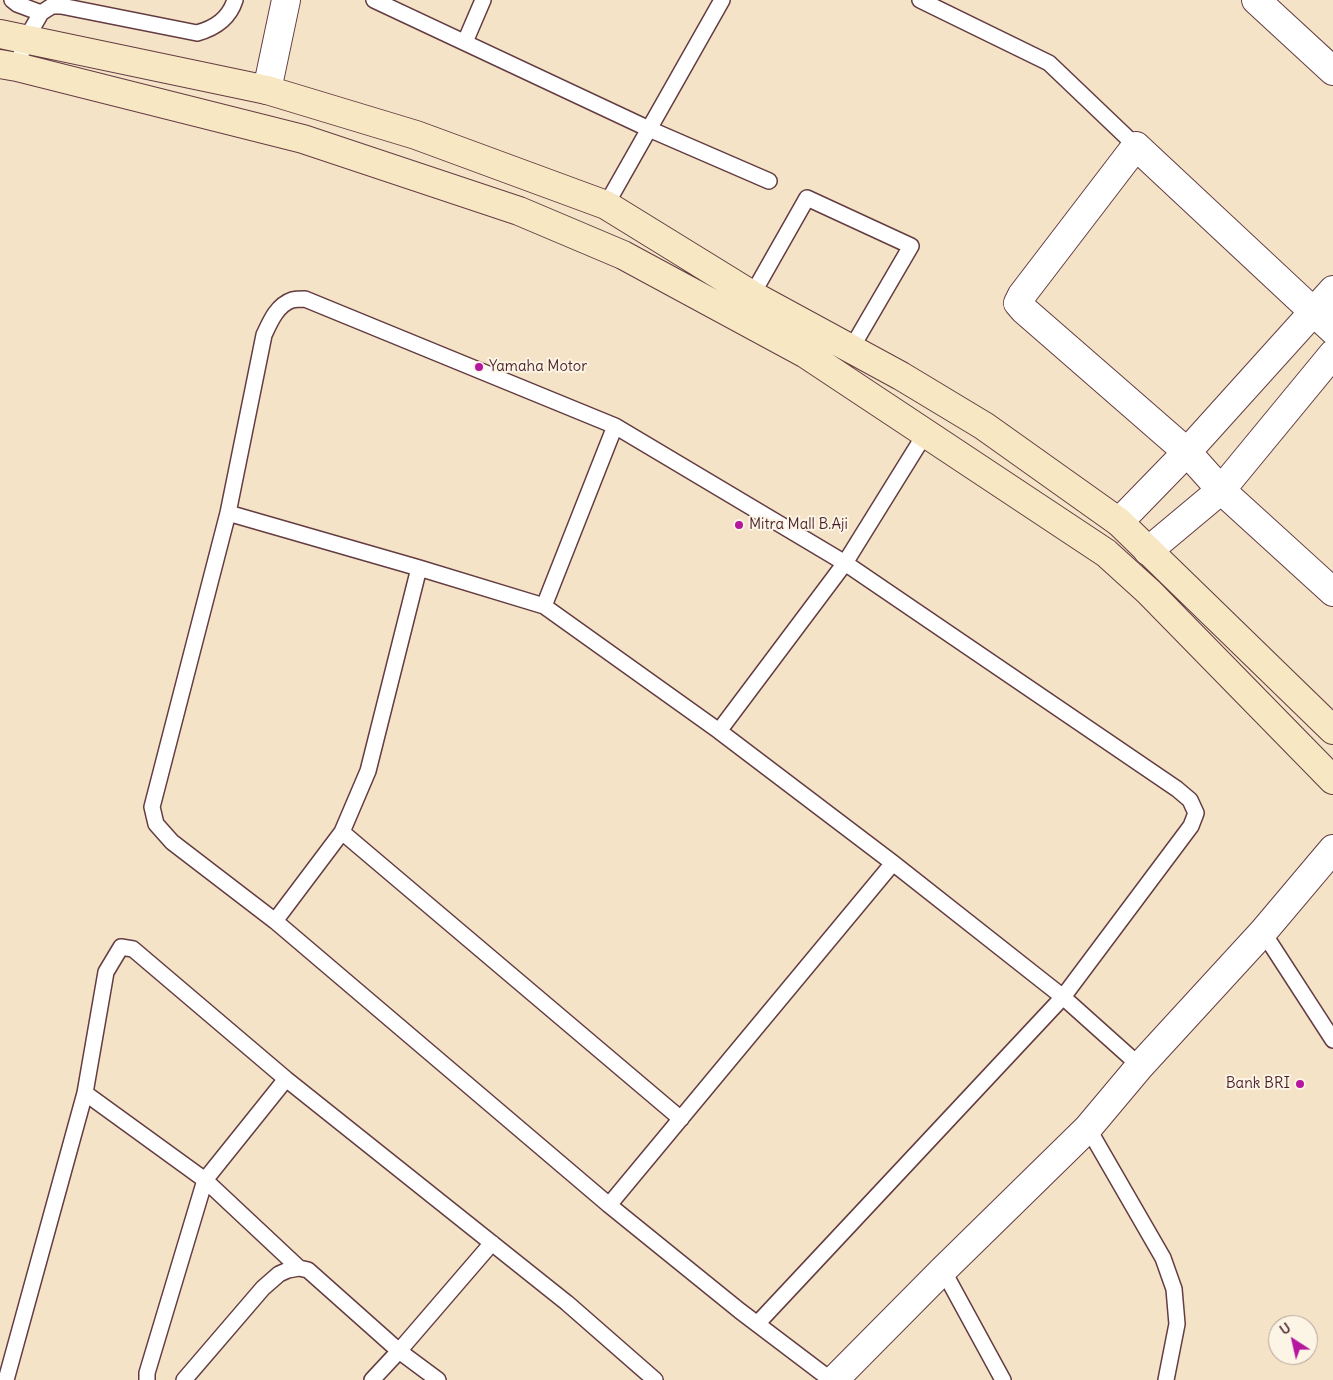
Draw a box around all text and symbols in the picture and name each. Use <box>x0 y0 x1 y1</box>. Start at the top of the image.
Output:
place label: Yamaha Motor <box>489 358 587 376</box>
marker: Yamaha Motor <box>473 361 485 373</box>
place label: Mitra Mall B.Aji <box>749 516 848 534</box>
marker: Mitra Mall B.Aji <box>733 519 745 531</box>
place label: Bank BRI <box>1226 1075 1290 1093</box>
marker: Bank BRI <box>1294 1078 1306 1090</box>
north arrow <box>1268 1315 1318 1365</box>
text: U <box>1276 1318 1294 1339</box>

